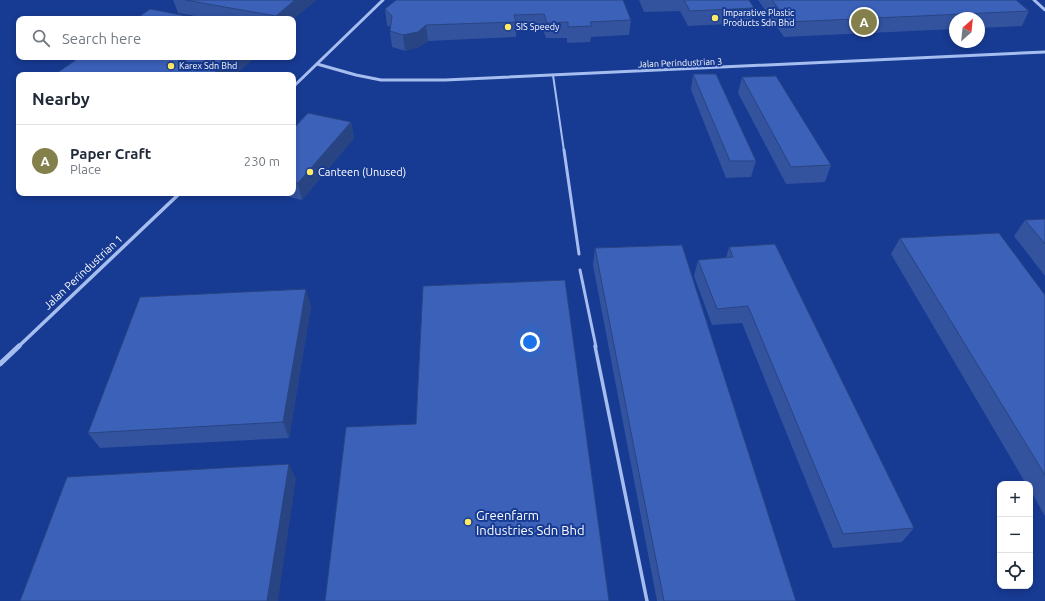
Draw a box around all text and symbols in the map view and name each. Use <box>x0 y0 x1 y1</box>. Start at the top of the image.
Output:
pin: A <box>851 7 877 37</box>
place label: Imparative Plastic Products Sdn Bhd <box>723 8 794 28</box>
north arrow <box>949 12 985 48</box>
marker: Imparative Plastic Products Sdn Bhd <box>710 13 720 23</box>
search box <box>16 16 296 60</box>
marker: SIS Speedy <box>503 22 513 32</box>
place label: SIS Speedy <box>516 22 560 32</box>
icon: search <box>30 27 52 49</box>
text: Search here <box>62 30 141 47</box>
street label: Jalan Perindustrian 3 <box>638 57 722 69</box>
marker: Karex Sdn Bhd <box>166 61 176 71</box>
place label: Karex Sdn Bhd <box>179 61 237 71</box>
text: Nearby <box>32 89 90 108</box>
text: Paper Craft <box>70 145 151 162</box>
text: A <box>40 154 50 168</box>
text: 230 m <box>244 154 280 168</box>
text: Place <box>70 162 101 176</box>
place label: Canteen (Unused) <box>318 166 406 179</box>
marker: Canteen (Unused) <box>305 167 315 177</box>
street label: Jalan Perindustrian 1 <box>41 232 125 312</box>
your location <box>520 332 540 352</box>
map controls <box>997 481 1033 589</box>
button: + <box>997 481 1033 517</box>
place label: Greenfarm Industries Sdn Bhd <box>476 508 585 537</box>
marker: Greenfarm Industries Sdn Bhd <box>463 517 473 527</box>
button: − <box>997 517 1033 553</box>
button: locate <box>997 553 1033 589</box>

